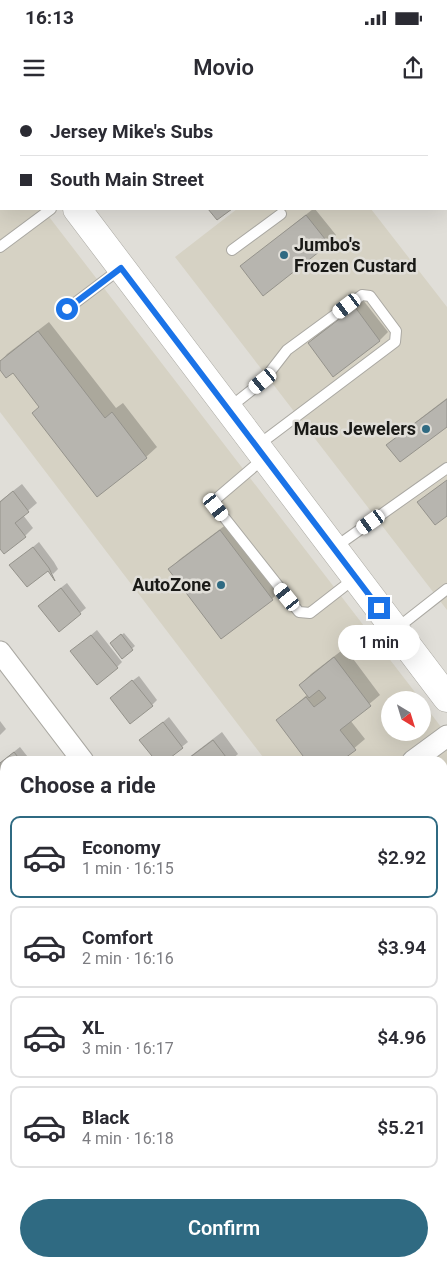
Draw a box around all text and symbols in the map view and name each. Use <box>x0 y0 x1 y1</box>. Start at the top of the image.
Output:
text: 16:13 <box>25 6 74 29</box>
icon: menu <box>20 54 48 82</box>
icon: share <box>399 54 427 82</box>
text: Movio <box>193 55 254 80</box>
text: Jersey Mike's Subs <box>50 120 213 143</box>
text: South Main Street <box>50 168 204 191</box>
place label: Jumbo's Frozen Custard <box>294 234 417 276</box>
marker: Jumbo's Frozen Custard <box>278 249 290 261</box>
car <box>330 291 363 321</box>
route start <box>56 298 78 320</box>
car <box>246 366 279 396</box>
place label: Maus Jewelers <box>294 418 416 439</box>
marker: Maus Jewelers <box>420 423 432 435</box>
car <box>200 491 231 523</box>
car <box>354 507 387 537</box>
place label: AutoZone <box>132 574 211 595</box>
marker: AutoZone <box>215 579 227 591</box>
car <box>271 581 302 613</box>
route end <box>368 597 390 619</box>
callout: 1 min <box>338 626 420 660</box>
text: 1 min <box>359 633 399 652</box>
north arrow <box>381 691 431 741</box>
map controls <box>381 691 431 741</box>
text: Choose a ride <box>20 773 156 798</box>
icon: car <box>22 835 67 880</box>
text: Economy <box>82 836 161 859</box>
text: $2.92 <box>377 846 426 869</box>
text: 1 min · 16:15 <box>82 859 174 878</box>
icon: car <box>22 925 67 970</box>
text: Comfort <box>82 926 153 949</box>
text: $3.94 <box>377 936 426 959</box>
text: 2 min · 16:16 <box>82 949 174 968</box>
icon: car <box>22 1015 67 1060</box>
text: XL <box>82 1016 104 1039</box>
text: $4.96 <box>377 1026 426 1049</box>
text: 3 min · 16:17 <box>82 1039 174 1058</box>
icon: car <box>22 1105 67 1150</box>
text: Black <box>82 1106 129 1129</box>
text: $5.21 <box>377 1116 426 1139</box>
text: 4 min · 16:18 <box>82 1129 174 1148</box>
button: Confirm <box>20 1199 428 1257</box>

